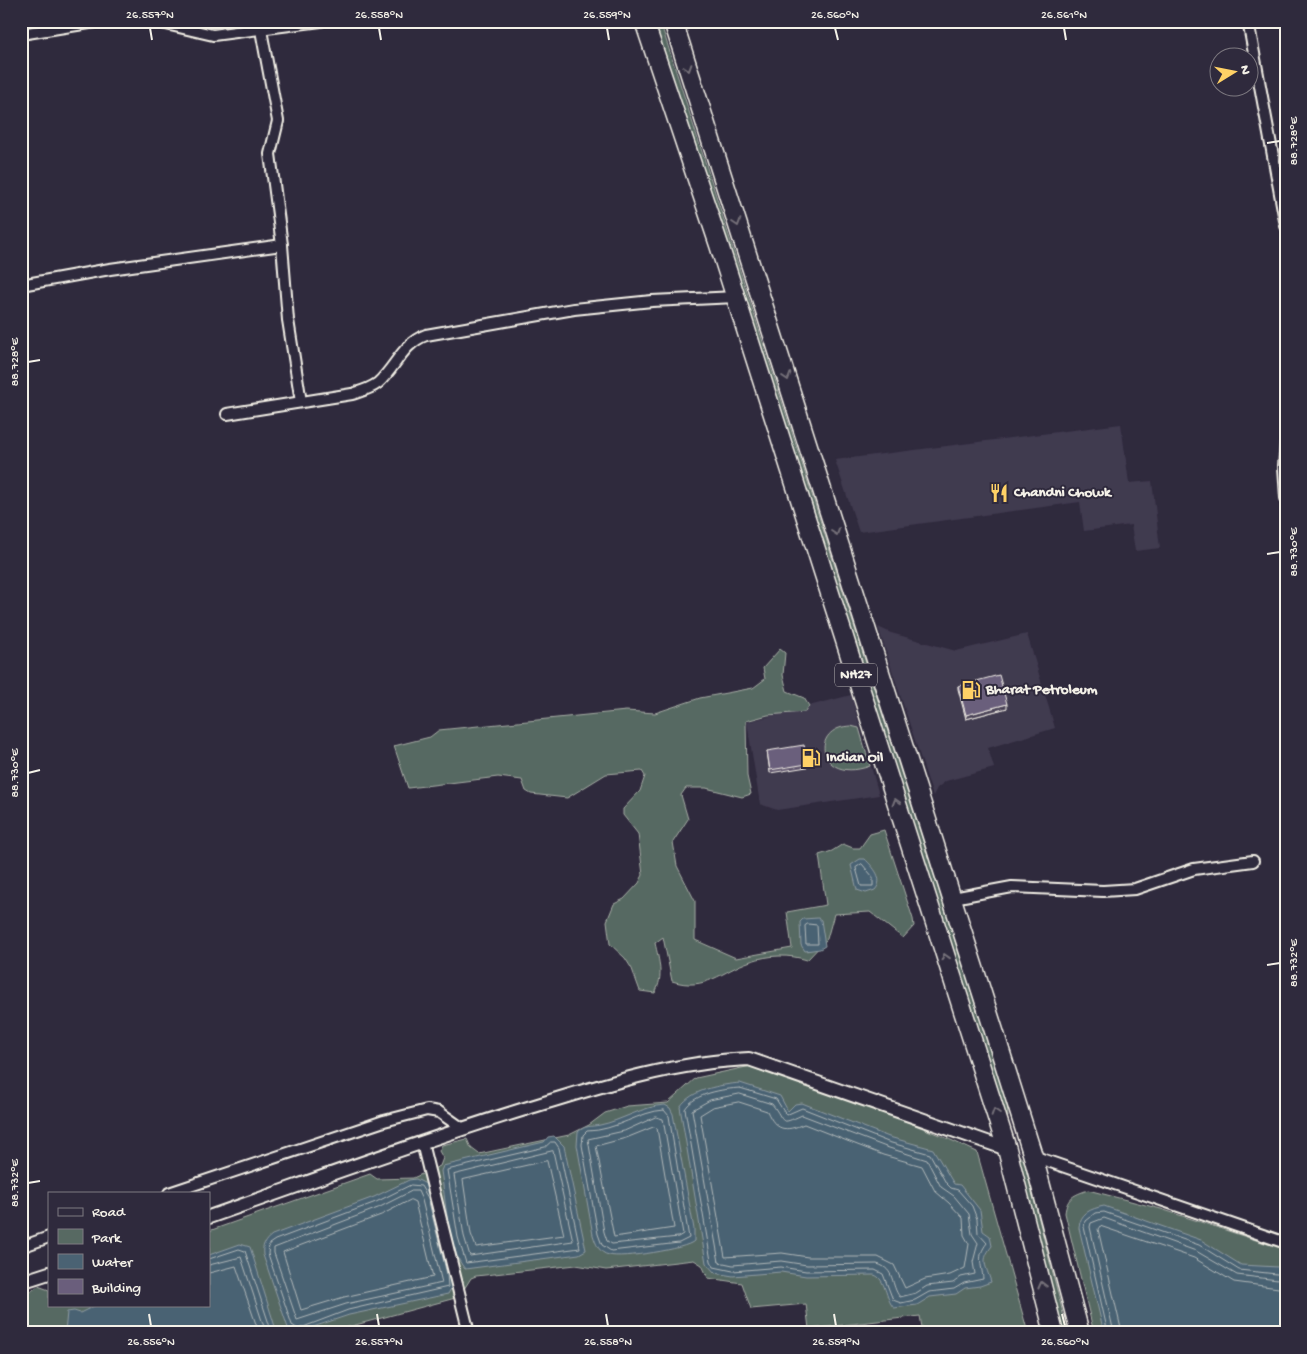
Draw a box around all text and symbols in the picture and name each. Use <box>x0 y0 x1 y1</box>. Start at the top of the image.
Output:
text: 26.557°N <box>126 9 174 23</box>
text: 26.558°N <box>355 9 403 23</box>
text: 26.559°N <box>583 9 631 23</box>
text: 26.560°N <box>811 9 859 23</box>
text: 26.561°N <box>1041 9 1087 23</box>
north arrow <box>1210 48 1260 98</box>
one-way arrow <box>682 63 692 71</box>
text: N <box>1235 64 1254 76</box>
text: 88.728°E <box>1288 116 1302 165</box>
one-way arrow <box>731 218 741 226</box>
text: 88.728°E <box>9 337 23 386</box>
one-way arrow <box>781 373 791 381</box>
restaurant icon: Chandni Chowk <box>988 482 1010 504</box>
place label: Chandni Chowk <box>1013 484 1113 502</box>
one-way arrow <box>831 527 841 536</box>
text: 88.730°E <box>1288 527 1302 577</box>
road number: NH27 <box>835 664 877 686</box>
fuel station icon: Bharat Petroleum <box>960 679 982 701</box>
place label: Bharat Petroleum <box>985 681 1098 699</box>
fuel station icon: Indian Oil <box>800 747 822 769</box>
text: 88.730°E <box>9 748 23 798</box>
place label: Indian Oil <box>826 749 884 767</box>
one-way arrow <box>892 799 902 807</box>
text: 88.732°E <box>1288 938 1302 987</box>
one-way arrow <box>940 954 950 962</box>
one-way arrow <box>991 1108 1001 1117</box>
text: 88.732°E <box>9 1158 23 1207</box>
legend <box>48 1192 210 1306</box>
text: Road <box>92 1204 126 1222</box>
text: Park <box>91 1230 122 1248</box>
text: Water <box>92 1254 134 1272</box>
text: Building <box>91 1280 141 1298</box>
one-way arrow <box>1037 1281 1048 1290</box>
text: 26.556°N <box>127 1336 175 1350</box>
text: 26.557°N <box>355 1336 403 1350</box>
text: 26.558°N <box>584 1336 632 1350</box>
text: 26.559°N <box>812 1336 860 1350</box>
text: 26.560°N <box>1041 1336 1089 1350</box>

